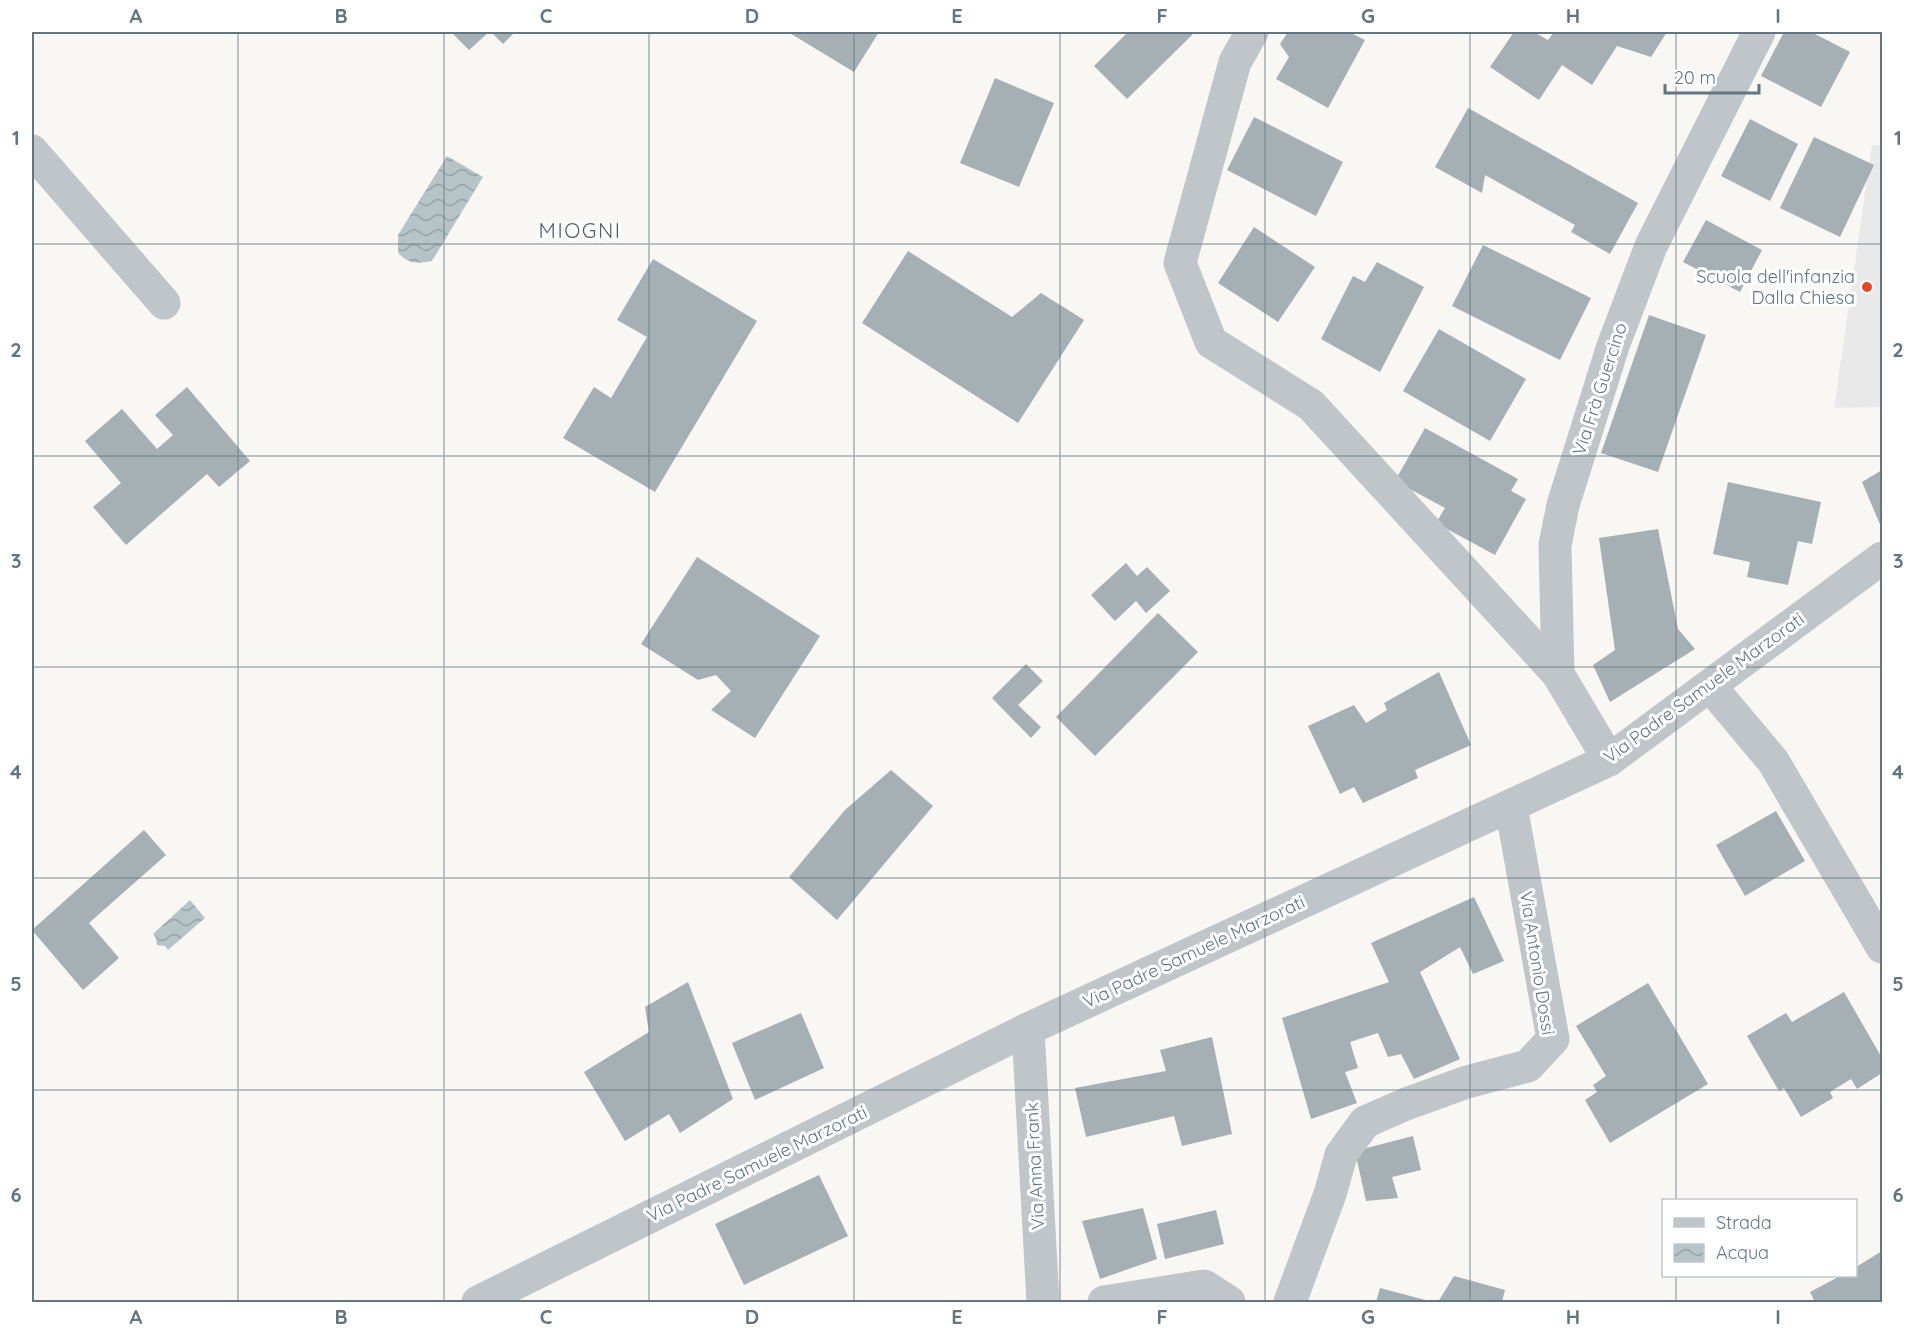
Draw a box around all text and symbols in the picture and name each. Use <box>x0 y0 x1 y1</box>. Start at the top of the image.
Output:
text: A <box>130 3 143 28</box>
text: B <box>334 3 348 28</box>
text: C <box>540 3 553 28</box>
text: D <box>745 3 759 28</box>
text: E <box>951 3 963 28</box>
text: F <box>1156 3 1168 28</box>
text: G <box>1361 3 1375 28</box>
text: H <box>1566 3 1580 28</box>
text: I <box>1775 3 1781 28</box>
scale bar <box>1665 57 1760 95</box>
text: 20 m <box>1674 66 1716 89</box>
text: 1 <box>12 125 20 150</box>
text: 1 <box>1894 125 1902 150</box>
district label: MIOGNI <box>539 217 621 243</box>
place label: Scuola dell'infanzia Dalla Chiesa <box>1696 265 1855 309</box>
marker: Scuola dell'infanzia Dalla Chiesa <box>1860 280 1874 294</box>
street label: Via Frà Guercino <box>1567 320 1632 458</box>
text: 2 <box>10 337 22 362</box>
text: 2 <box>1892 337 1904 362</box>
text: 3 <box>11 548 21 573</box>
text: 3 <box>1893 548 1903 573</box>
street label: Via Padre Samuele Marzorati <box>1599 607 1808 768</box>
text: 4 <box>10 759 22 784</box>
text: 4 <box>1892 759 1904 784</box>
street label: Via Antonio Dossi <box>1515 889 1560 1036</box>
street label: Via Padre Samuele Marzorati <box>1079 890 1308 1013</box>
text: 5 <box>10 971 22 996</box>
text: 5 <box>1892 971 1904 996</box>
street label: Via Padre Samuele Marzorati <box>643 1100 871 1227</box>
street label: Via Anna Frank <box>1020 1102 1049 1230</box>
text: 6 <box>10 1182 22 1207</box>
text: 6 <box>1892 1182 1904 1207</box>
legend <box>1662 1199 1857 1277</box>
text: Strada <box>1716 1211 1772 1234</box>
text: Acqua <box>1716 1241 1769 1264</box>
text: A <box>130 1304 143 1329</box>
text: B <box>334 1304 348 1329</box>
text: C <box>540 1304 553 1329</box>
text: D <box>745 1304 759 1329</box>
text: E <box>951 1304 963 1329</box>
text: F <box>1156 1304 1168 1329</box>
text: G <box>1361 1304 1375 1329</box>
text: H <box>1566 1304 1580 1329</box>
text: I <box>1775 1304 1781 1329</box>

